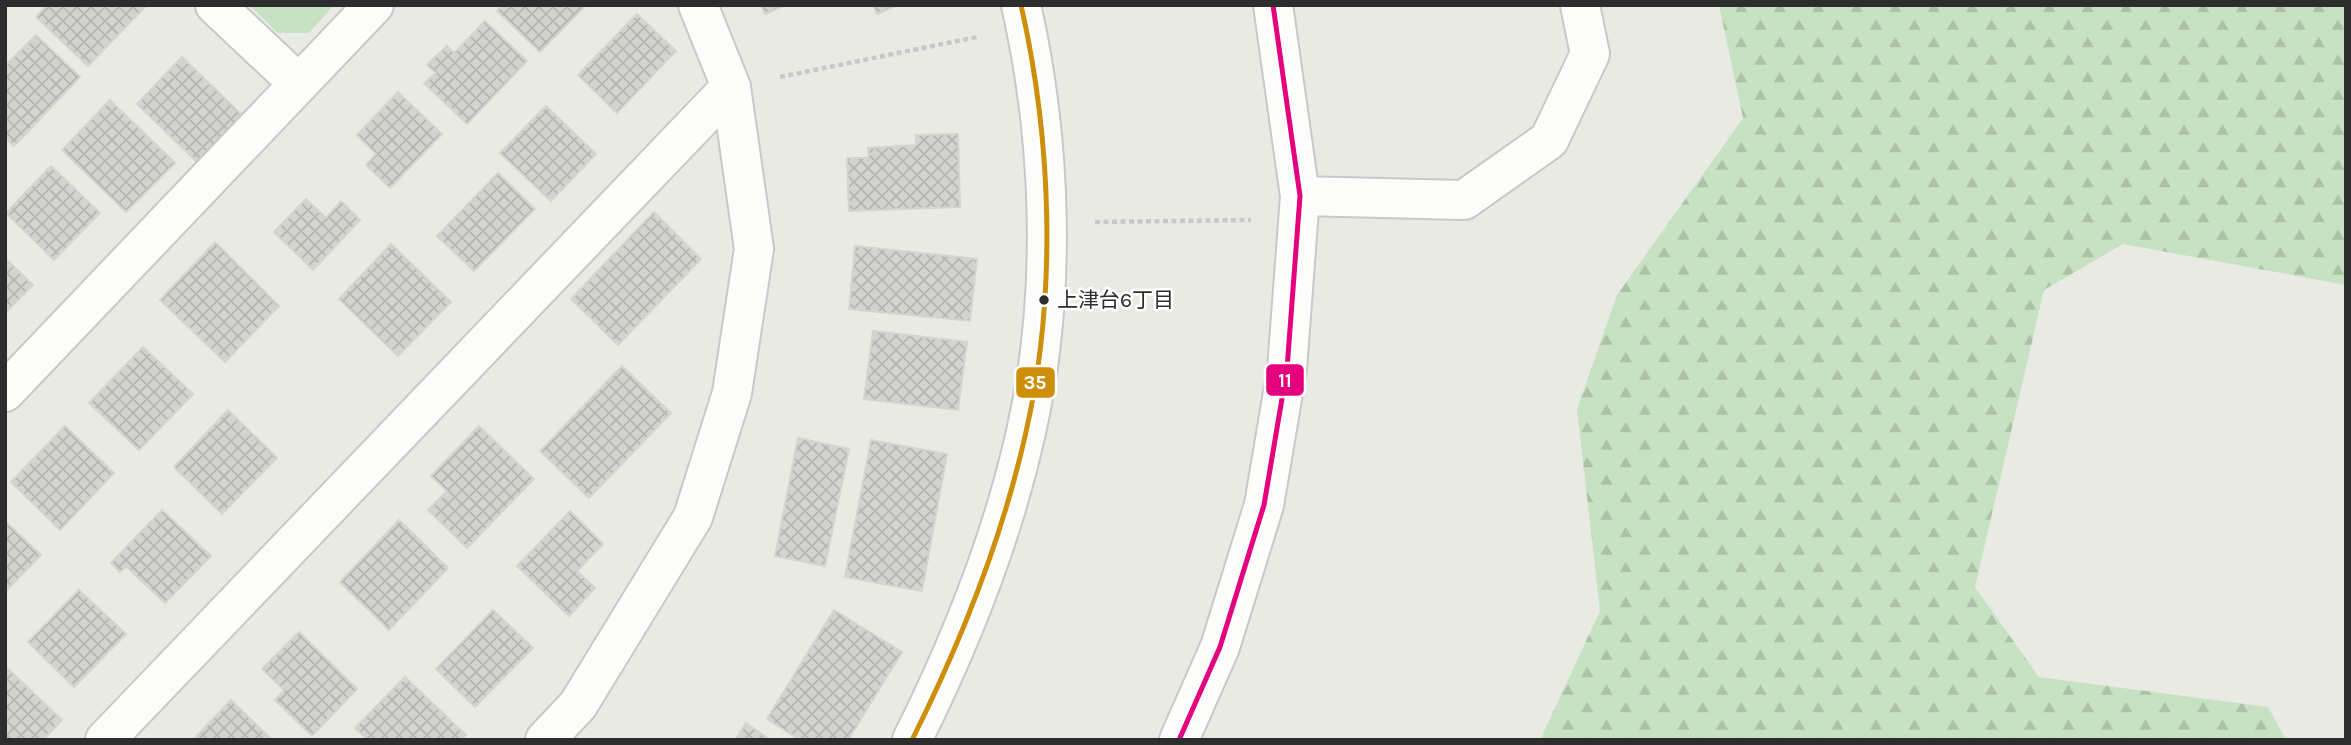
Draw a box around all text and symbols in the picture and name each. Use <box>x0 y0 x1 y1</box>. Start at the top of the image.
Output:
place label: 上津台6丁目 <box>1057 288 1174 312</box>
marker: 上津台6丁目 <box>1037 293 1051 307</box>
line badge: 11 <box>1265 363 1305 397</box>
line badge: 35 <box>1015 366 1056 399</box>
text: 11 <box>1278 370 1292 392</box>
text: 35 <box>1024 372 1046 394</box>

